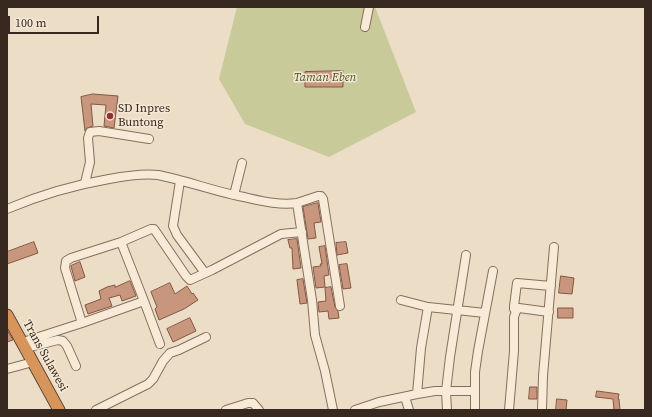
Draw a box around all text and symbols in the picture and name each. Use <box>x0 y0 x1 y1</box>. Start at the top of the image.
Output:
scale bar <box>10 8 101 34</box>
text: 100 m <box>15 15 47 31</box>
park label: Taman Eben <box>294 71 356 85</box>
place label: SD Inpres Buntong <box>118 102 170 130</box>
marker: SD Inpres Buntong <box>105 111 115 121</box>
street label: Trans Sulawesi <box>19 318 71 394</box>

